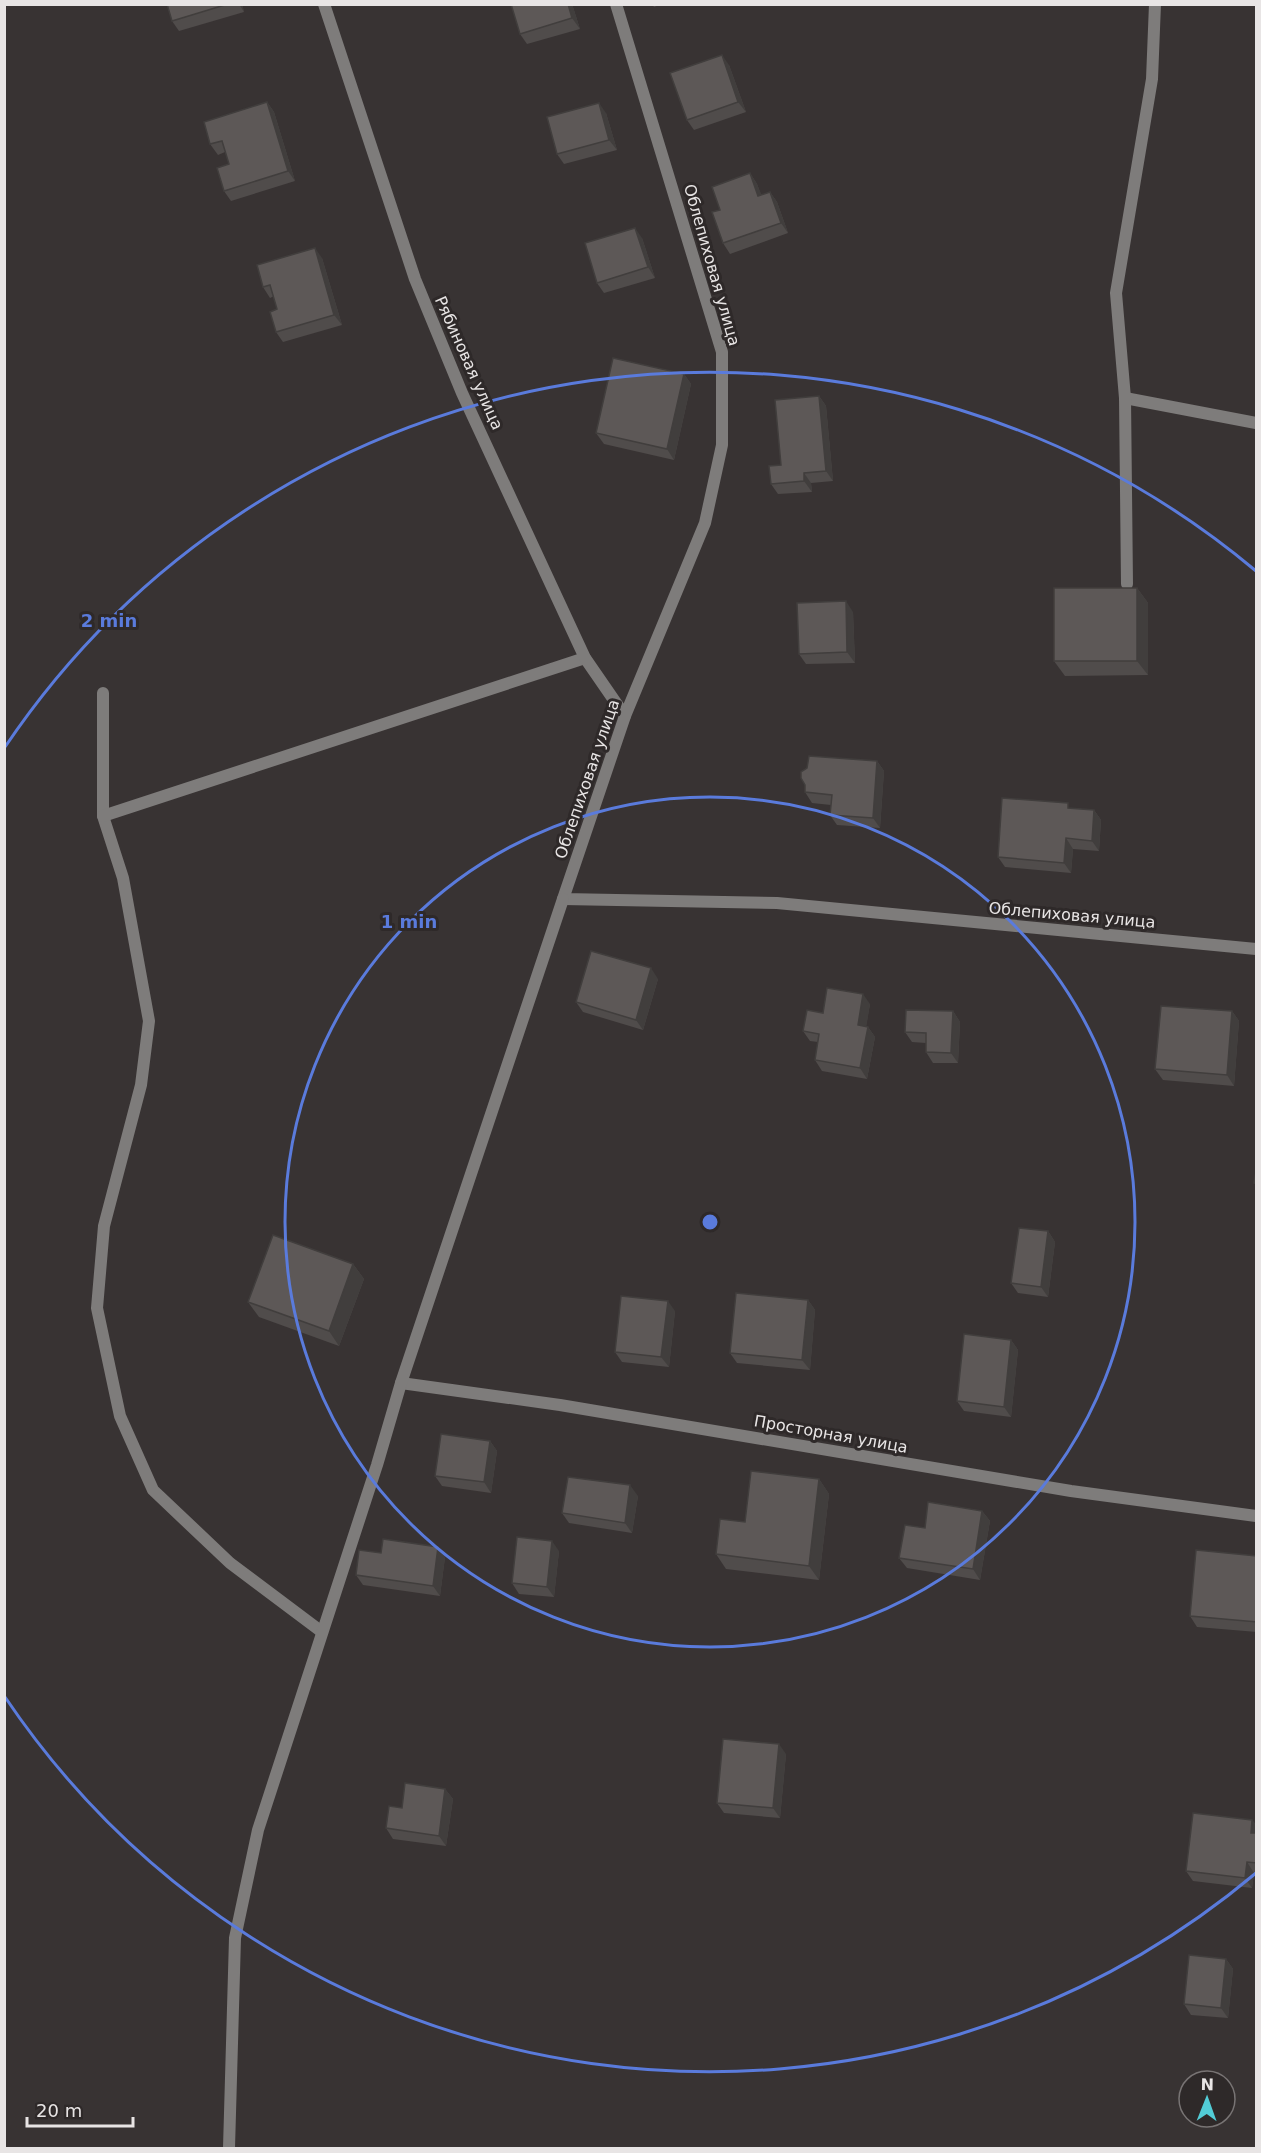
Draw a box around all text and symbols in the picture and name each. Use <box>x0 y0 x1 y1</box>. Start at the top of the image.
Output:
street label: Облепиховая улица <box>680 182 744 348</box>
street label: Рябиновая улица <box>431 293 507 433</box>
text: 2 min <box>81 610 137 631</box>
street label: Облепиховая улица <box>551 697 623 861</box>
street label: Облепиховая улица <box>988 898 1156 932</box>
text: 1 min <box>381 911 437 932</box>
centre of rings <box>700 1212 720 1232</box>
street label: Просторная улица <box>753 1411 909 1457</box>
north arrow <box>1177 2069 1237 2129</box>
text: N <box>1200 2075 1214 2094</box>
scale bar <box>27 2090 134 2128</box>
text: 20 m <box>36 2100 82 2121</box>

